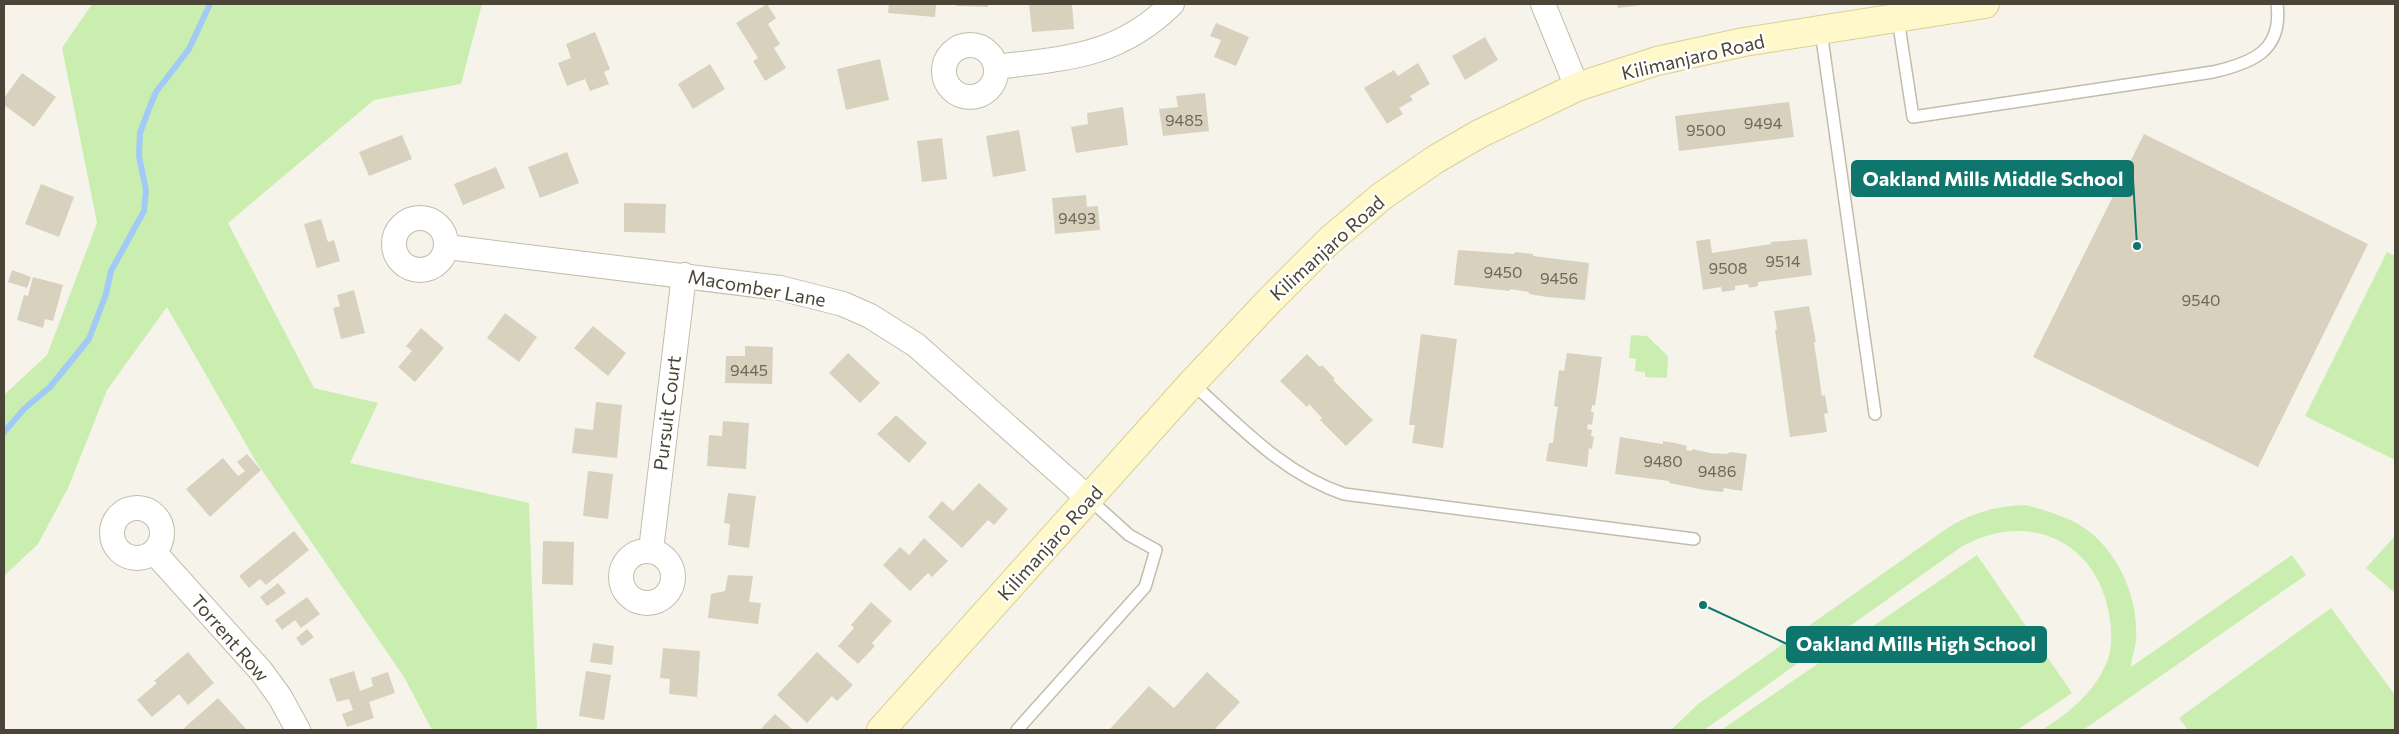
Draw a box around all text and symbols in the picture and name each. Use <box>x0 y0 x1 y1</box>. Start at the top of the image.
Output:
street label: Kilimanjaro Road <box>1619 29 1767 84</box>
house number: 9485 <box>1165 110 1203 129</box>
house number: 9494 <box>1744 113 1783 132</box>
house number: 9500 <box>1686 120 1726 139</box>
callout: Oakland Mills Middle School <box>1852 161 2133 196</box>
text: Oakland Mills Middle School <box>1863 166 2123 190</box>
street label: Kilimanjaro Road <box>1265 190 1389 305</box>
house number: 9493 <box>1058 208 1096 227</box>
house number: 9514 <box>1765 251 1801 270</box>
house number: 9508 <box>1708 258 1748 277</box>
house number: 9450 <box>1484 262 1522 281</box>
street label: Macomber Lane <box>686 264 828 311</box>
house number: 9456 <box>1540 268 1578 287</box>
house number: 9540 <box>2182 290 2220 309</box>
street label: Pursuit Court <box>648 354 685 472</box>
house number: 9445 <box>730 360 768 379</box>
house number: 9480 <box>1643 451 1683 470</box>
house number: 9486 <box>1698 461 1736 480</box>
street label: Kilimanjaro Road <box>992 481 1107 605</box>
street label: Torrent Row <box>186 590 274 686</box>
callout: Oakland Mills High School <box>1787 627 2046 662</box>
text: Oakland Mills High School <box>1796 631 2036 655</box>

